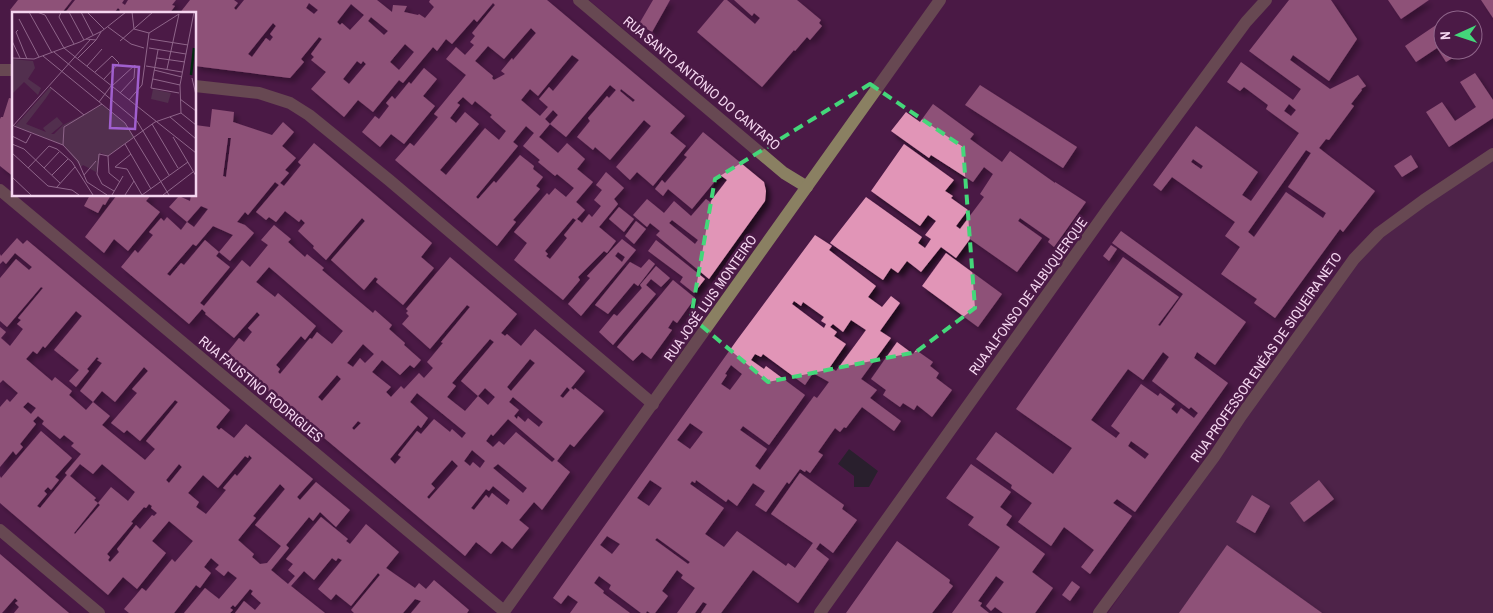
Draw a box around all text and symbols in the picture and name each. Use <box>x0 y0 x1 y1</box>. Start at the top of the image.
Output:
north arrow <box>1433 10 1483 60</box>
inset map <box>12 12 196 196</box>
street label: RUA SANTO ANTÔNIO DO CANTARO <box>620 12 784 154</box>
text: N <box>1436 31 1454 40</box>
street label: RUA ALFONSO DE ALBUQUERQUE <box>965 214 1091 378</box>
street label: RUA JOSÉ LUIS MONTEIRO <box>659 231 761 365</box>
street label: RUA PROFESSOR ENÉAS DE SIQUEIRA NETO <box>1186 248 1346 466</box>
street label: RUA FAUSTINO RODRIGUES <box>195 332 327 447</box>

